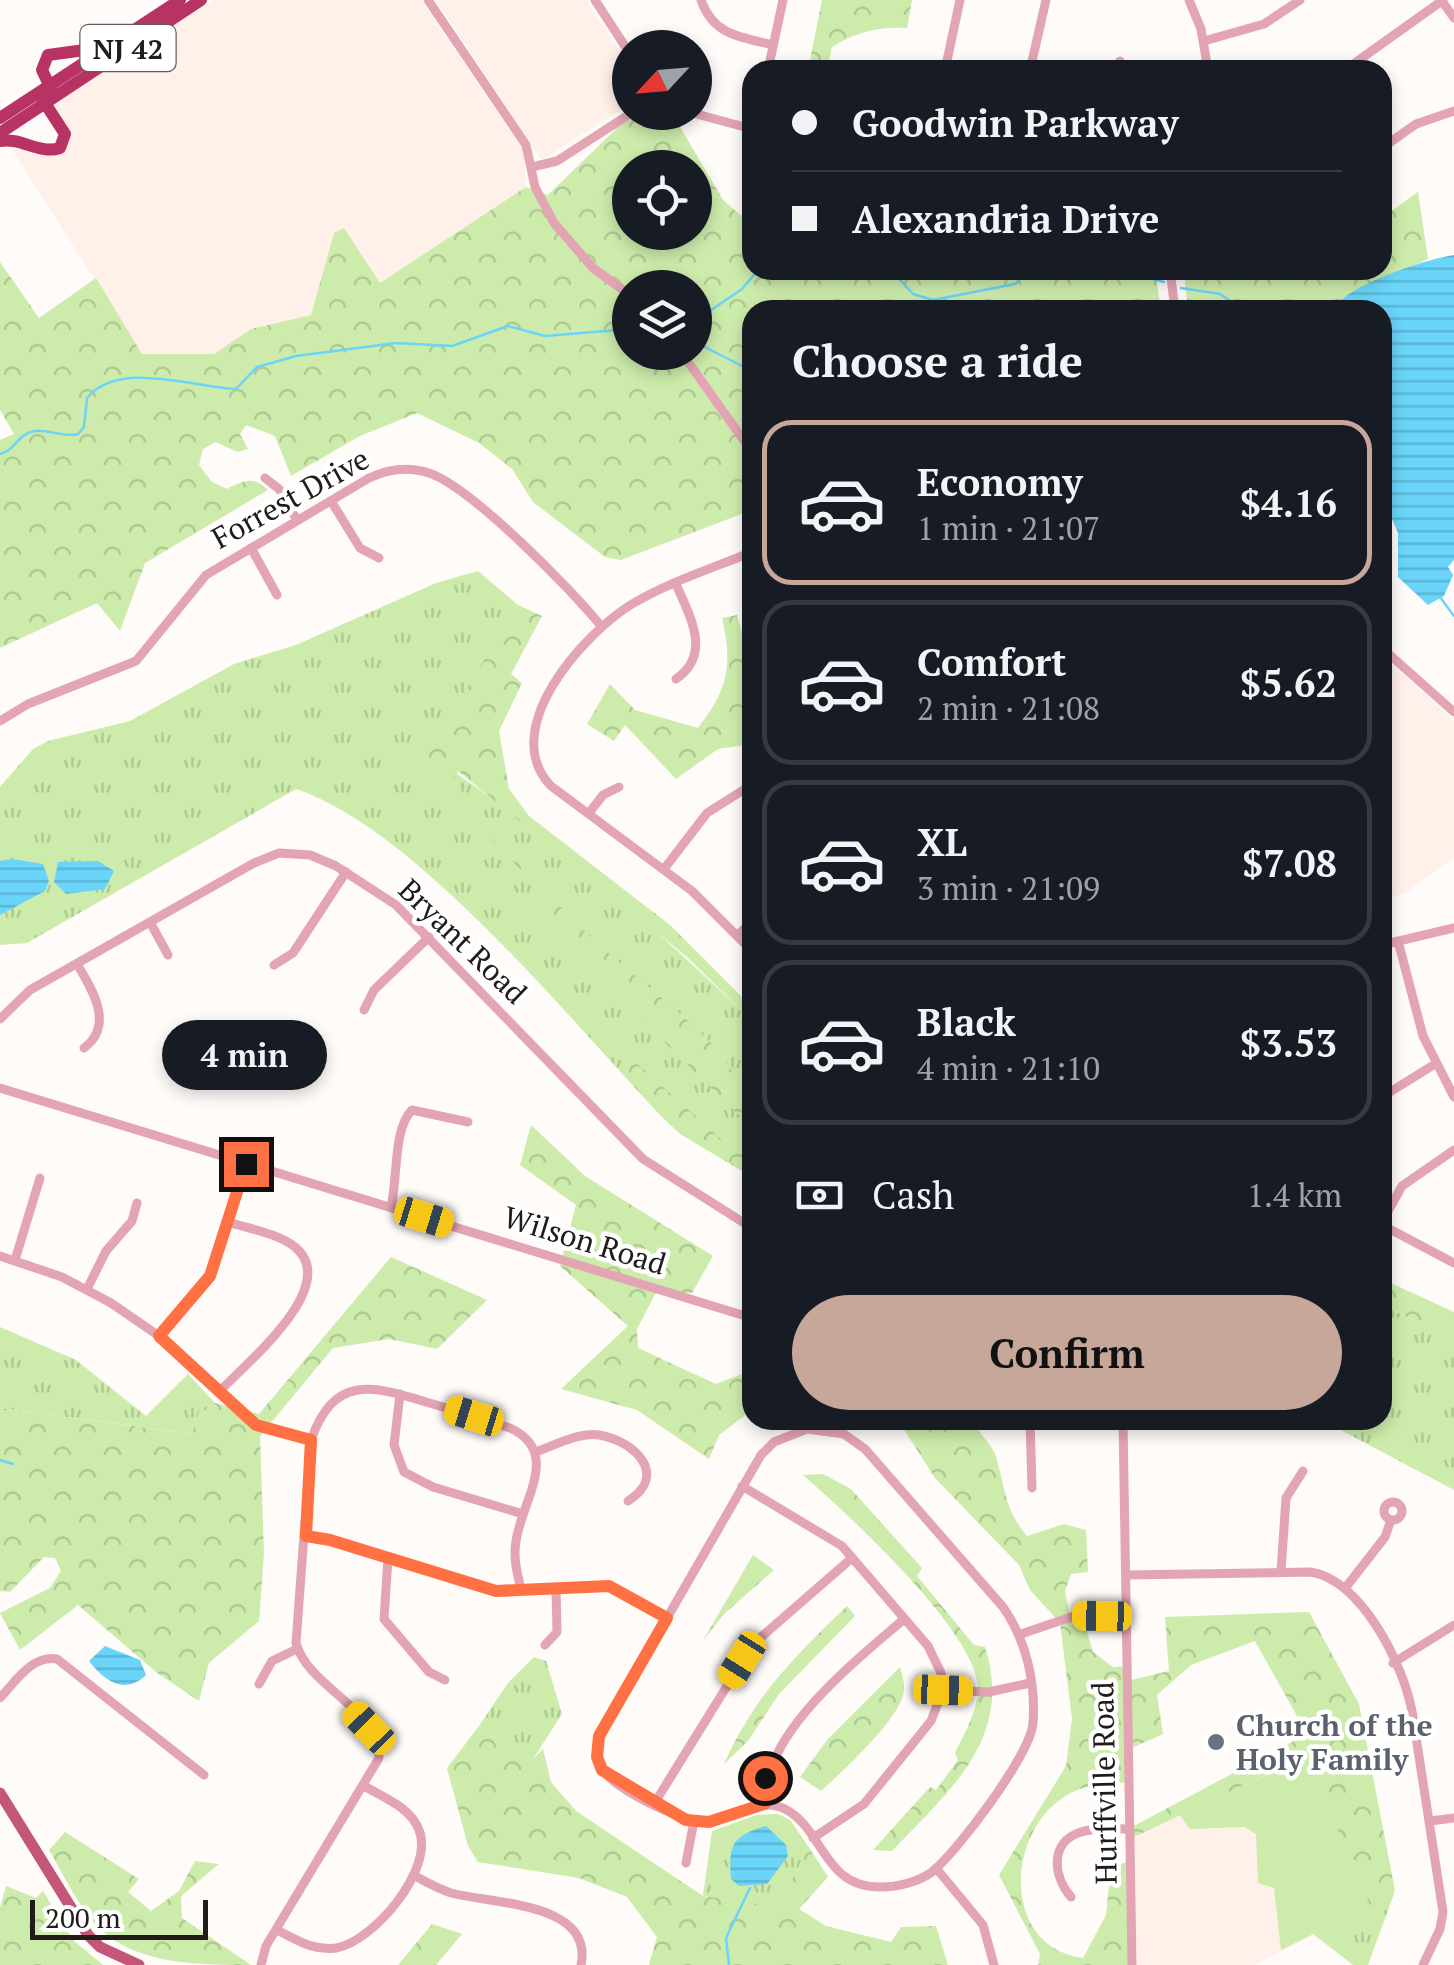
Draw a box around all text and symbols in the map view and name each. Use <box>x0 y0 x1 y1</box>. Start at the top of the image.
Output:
road number: NJ 42 <box>80 25 176 71</box>
north arrow <box>612 30 712 130</box>
map controls <box>612 30 712 370</box>
text: Goodwin Parkway <box>852 98 1179 148</box>
button: locate <box>612 150 712 250</box>
text: Alexandria Drive <box>852 194 1159 244</box>
button: layers <box>612 270 712 370</box>
text: Choose a ride <box>792 330 1083 390</box>
street label: Forrest Drive <box>204 438 376 558</box>
text: Economy <box>917 457 1083 507</box>
icon: car <box>797 458 887 548</box>
text: $4.16 <box>1240 478 1337 528</box>
text: 1 min · 21:07 <box>917 507 1100 549</box>
text: Comfort <box>917 637 1066 687</box>
icon: car <box>797 638 887 728</box>
text: $5.62 <box>1240 658 1337 708</box>
text: 2 min · 21:08 <box>917 687 1100 729</box>
text: XL <box>917 817 967 867</box>
icon: car <box>797 818 887 908</box>
text: $7.08 <box>1242 838 1337 888</box>
text: 3 min · 21:09 <box>917 867 1100 909</box>
street label: Bryant Road <box>390 870 536 1012</box>
text: Black <box>917 997 1016 1047</box>
icon: car <box>797 998 887 1088</box>
text: $3.53 <box>1240 1018 1337 1068</box>
callout: 4 min <box>164 1019 328 1089</box>
text: 4 min <box>201 1034 288 1076</box>
text: 4 min · 21:10 <box>917 1047 1100 1089</box>
route end <box>224 1142 269 1187</box>
icon: cash <box>792 1168 847 1223</box>
text: Cash <box>872 1170 954 1220</box>
text: 1.4 km <box>1247 1174 1342 1216</box>
car <box>391 1194 457 1240</box>
street label: Wilson Road <box>499 1196 671 1284</box>
button: Confirm <box>792 1295 1342 1410</box>
car <box>441 1393 507 1439</box>
car <box>1072 1600 1132 1632</box>
car <box>713 1627 771 1693</box>
car <box>912 1674 974 1706</box>
street label: Hurffville Road <box>1082 1681 1126 1885</box>
car <box>337 1696 401 1760</box>
place label: Church of the Holy Family <box>1236 1705 1433 1779</box>
marker: Church of the Holy Family <box>1205 1731 1227 1753</box>
route start <box>743 1756 788 1801</box>
scale bar <box>30 1895 208 1940</box>
text: 200 m <box>45 1899 121 1936</box>

